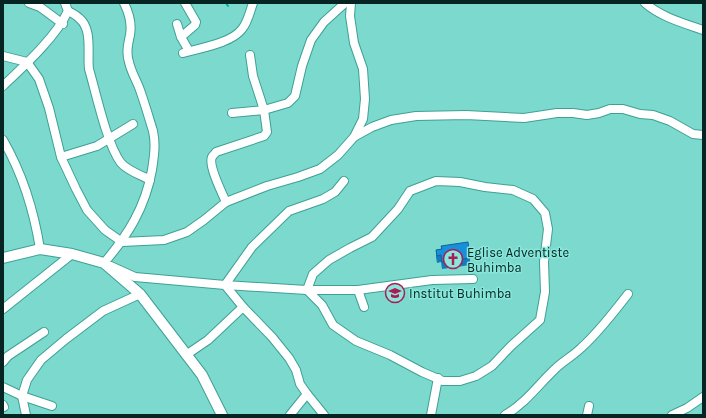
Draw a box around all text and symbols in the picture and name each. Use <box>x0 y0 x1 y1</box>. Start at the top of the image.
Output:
place label: Eglise Adventiste Buhimba <box>467 245 569 275</box>
church icon: Eglise Adventiste Buhimba <box>442 248 464 270</box>
school or university icon: Institut Buhimba <box>384 282 406 304</box>
place label: Institut Buhimba <box>409 286 512 301</box>

